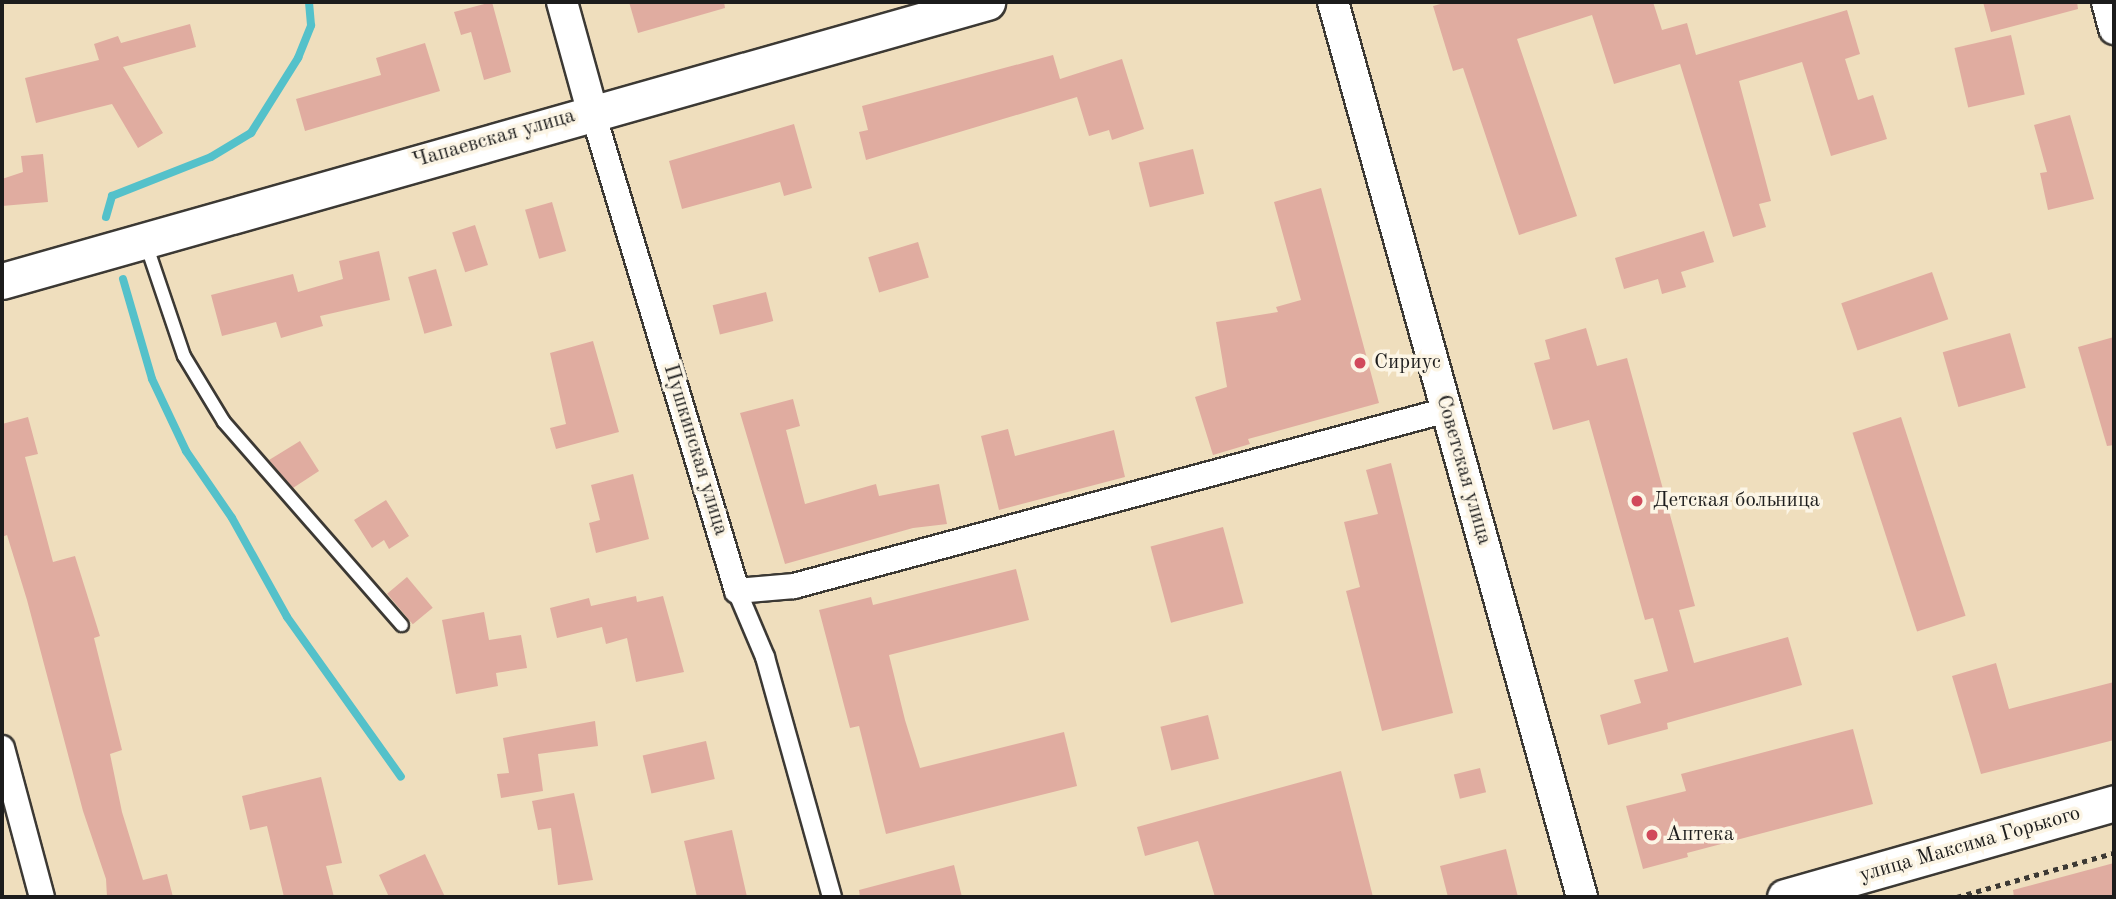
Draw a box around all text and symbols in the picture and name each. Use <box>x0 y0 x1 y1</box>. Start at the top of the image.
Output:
street label: Чапаевская улица <box>410 104 578 174</box>
place label: Сириус <box>1374 350 1441 376</box>
marker: Сириус <box>1352 355 1368 371</box>
street label: Пушкинская улица <box>657 361 733 539</box>
street label: Советская улица <box>1430 392 1496 548</box>
place label: Детская больница <box>1653 488 1820 514</box>
marker: Детская больница <box>1627 491 1647 511</box>
street label: улица Максима Горького <box>1857 801 2083 889</box>
place label: Аптека <box>1666 822 1734 848</box>
marker: Аптека <box>1644 827 1660 843</box>

